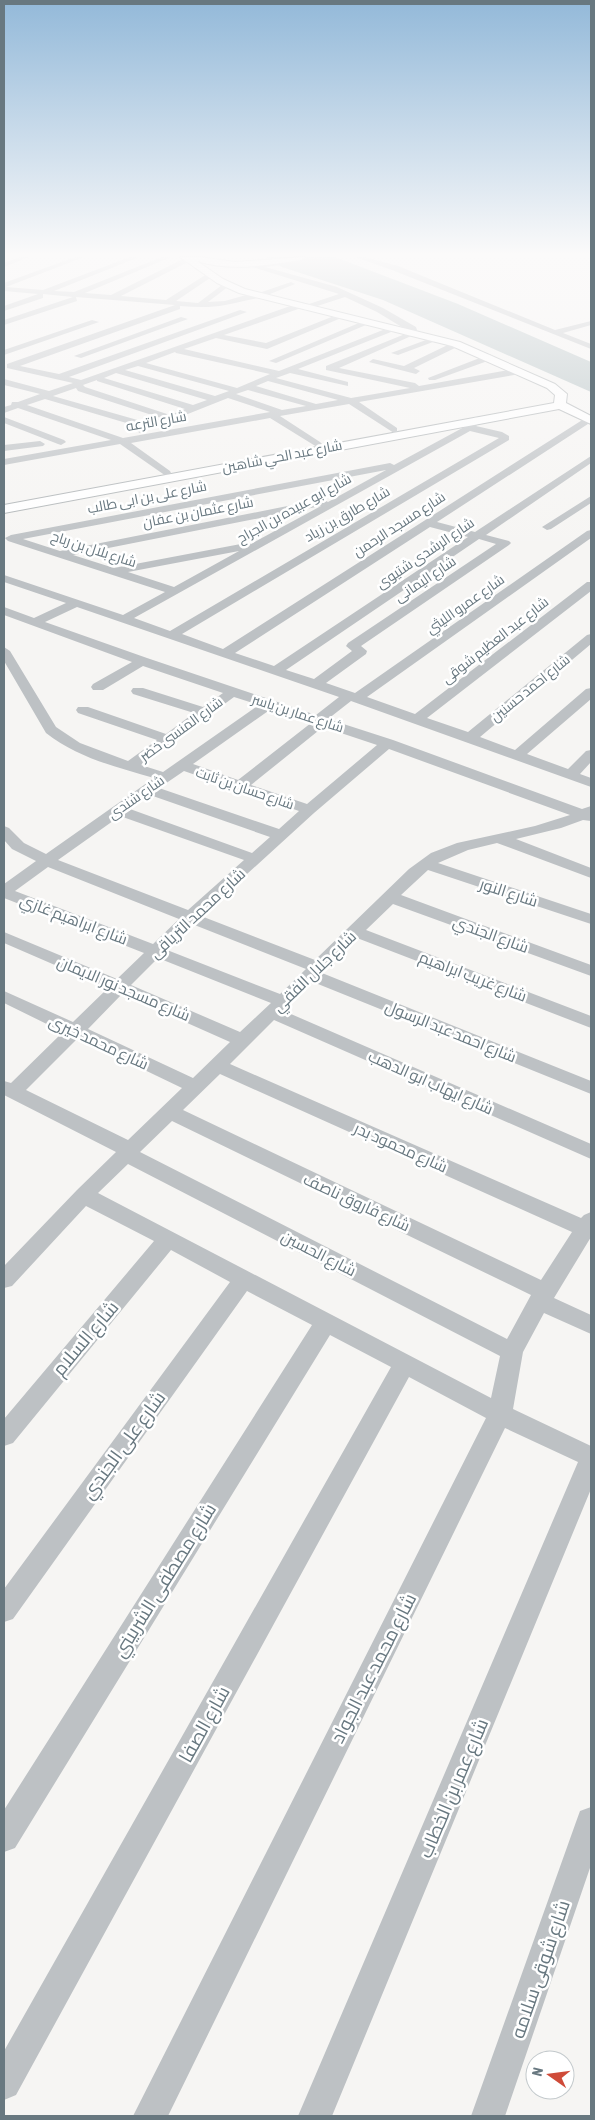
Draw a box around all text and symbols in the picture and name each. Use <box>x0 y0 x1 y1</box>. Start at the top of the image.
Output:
street label: شارع الترعه <box>124 408 188 435</box>
street label: شارع عبد الحي شاهين <box>221 437 344 479</box>
street label: شارع ابو عبيده بن الجراح <box>234 470 354 547</box>
street label: شارع على بن ابى طالب <box>86 478 208 517</box>
street label: شارع طارق بن زياد <box>301 483 393 546</box>
street label: شارع مسجد الرحمن <box>350 488 449 561</box>
street label: شارع عثمان بن عفان <box>141 493 255 532</box>
street label: شارع الرشدى شتيوى <box>373 514 478 593</box>
street label: شارع بلال بن رباح <box>49 528 139 571</box>
street label: شارع اليمانى <box>391 553 459 606</box>
street label: شارع عمرو الليثي <box>423 571 510 640</box>
street label: شارع عبد العظيم شوقى <box>439 593 553 688</box>
street label: شارع احمد حسنين <box>487 651 573 726</box>
street label: شارع عمار بن ياسر <box>249 690 346 736</box>
street label: شارع المنسى خضر <box>136 694 226 766</box>
street label: شارع حسان بن ثابت <box>194 764 296 813</box>
street label: شارع شندى <box>105 772 168 823</box>
street label: شارع محمد الترياقى <box>146 864 250 964</box>
street label: شارع النور <box>476 874 540 913</box>
street label: شارع ابراهيم غازي <box>16 890 130 952</box>
street label: شارع الجندي <box>449 912 531 961</box>
street label: شارع جلال الفقي <box>269 927 363 1019</box>
street label: شارع غريب ابراهيم <box>416 947 529 1008</box>
street label: شارع مسجد نور الايمان <box>54 952 193 1027</box>
street label: شارع احمد عبد الرسول <box>382 997 519 1068</box>
street label: شارع محمد خيرى <box>45 1011 151 1076</box>
street label: شارع ايهاب ابو الدهب <box>364 1046 496 1120</box>
street label: شارع محمود بدر <box>349 1118 450 1178</box>
street label: شارع فاروق ناصف <box>300 1169 413 1237</box>
street label: شارع الحسين <box>277 1227 359 1282</box>
street label: شارع السلام <box>47 1296 125 1382</box>
street label: شارع على الجندي <box>77 1387 173 1506</box>
street label: شارع مصطفى الشربيني <box>108 1499 224 1663</box>
street label: شارع محمد عبد الجواد <box>326 1589 423 1748</box>
street label: شارع الصفا <box>174 1682 237 1767</box>
street label: شارع عمر بن الخطاب <box>414 1715 495 1862</box>
street label: شارع شوقى سلامه <box>506 1897 577 2042</box>
north arrow <box>525 2050 575 2100</box>
text: N <box>529 2066 546 2078</box>

